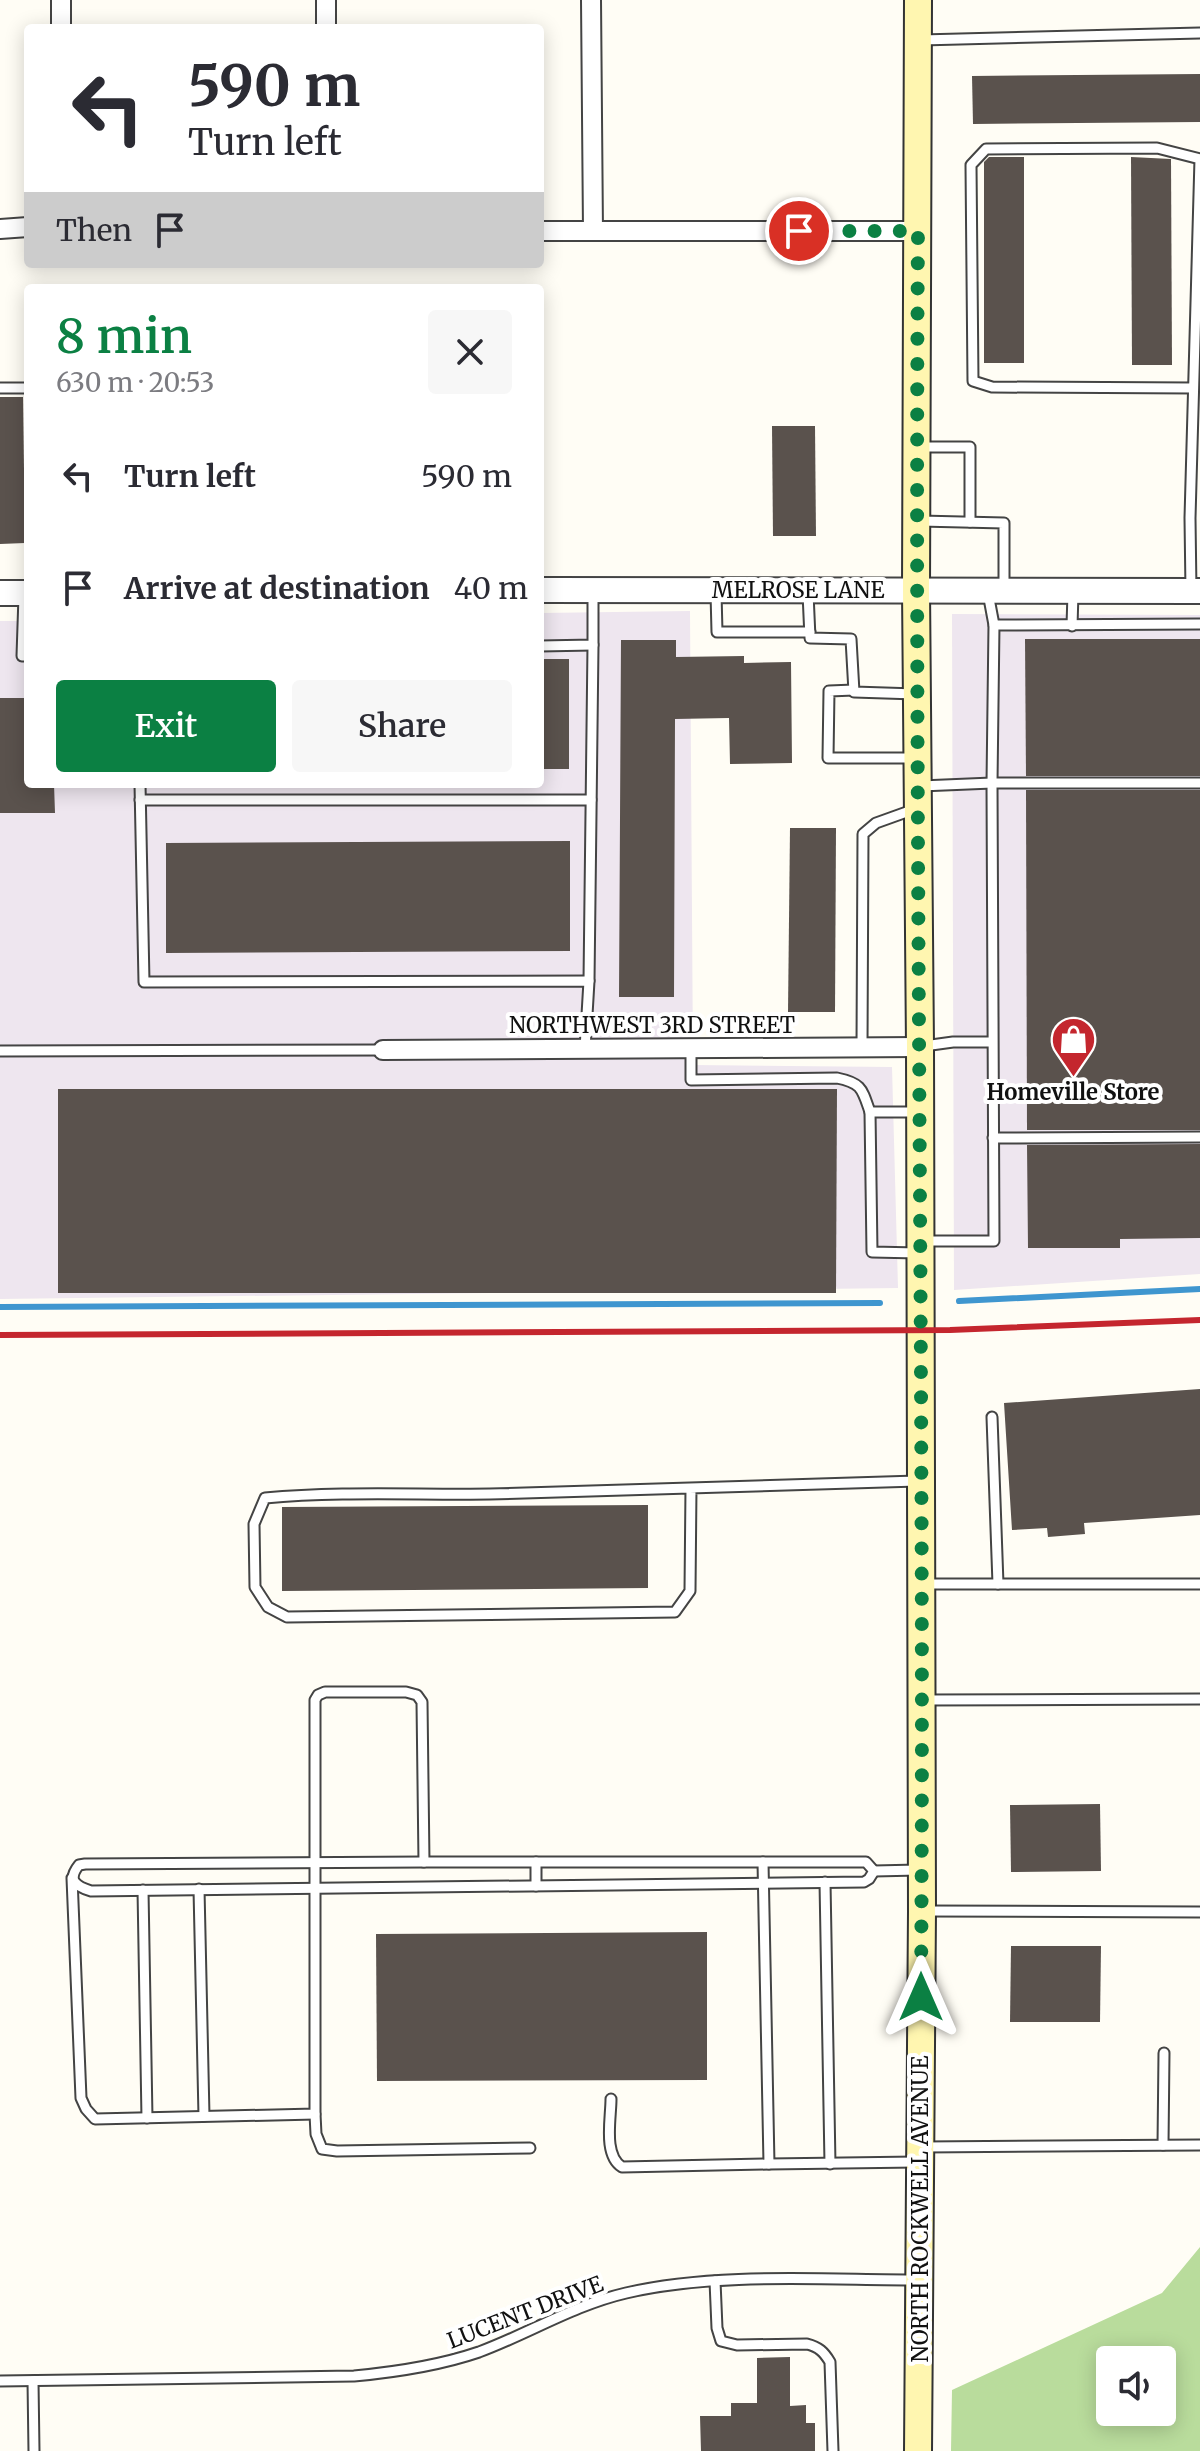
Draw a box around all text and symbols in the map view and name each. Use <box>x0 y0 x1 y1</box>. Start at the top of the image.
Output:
text: 590 m <box>188 51 360 121</box>
icon: left <box>56 56 160 160</box>
text: Turn left <box>188 120 342 165</box>
pin <box>765 197 833 265</box>
icon: arrive <box>148 208 192 252</box>
icon: arrive <box>777 209 821 253</box>
text: Then <box>56 211 132 249</box>
text: 8 min <box>56 306 192 366</box>
button: close <box>428 310 512 394</box>
text: 630 m · 20:53 <box>56 366 214 399</box>
icon: left <box>56 454 100 498</box>
text: Turn left <box>124 457 256 495</box>
text: 590 m <box>421 457 512 495</box>
icon: arrive <box>56 566 100 610</box>
text: Arrive at destination <box>124 569 430 607</box>
text: 40 m <box>454 569 528 607</box>
street label: MELROSE LANE <box>712 576 884 604</box>
button: Exit <box>56 680 276 772</box>
button: Share <box>292 680 512 772</box>
street label: NORTHWEST 3RD STREET <box>509 1011 795 1039</box>
shop icon: Homeville Store <box>1049 1015 1097 1078</box>
place label: Homeville Store <box>986 1078 1160 1106</box>
position arrow <box>879 1955 963 2039</box>
street label: NORTH ROCKWELL AVENUE <box>906 2056 934 2362</box>
street label: LUCENT DRIVE <box>443 2269 607 2355</box>
map controls <box>1096 2346 1176 2426</box>
button: sound <box>1096 2346 1176 2426</box>

